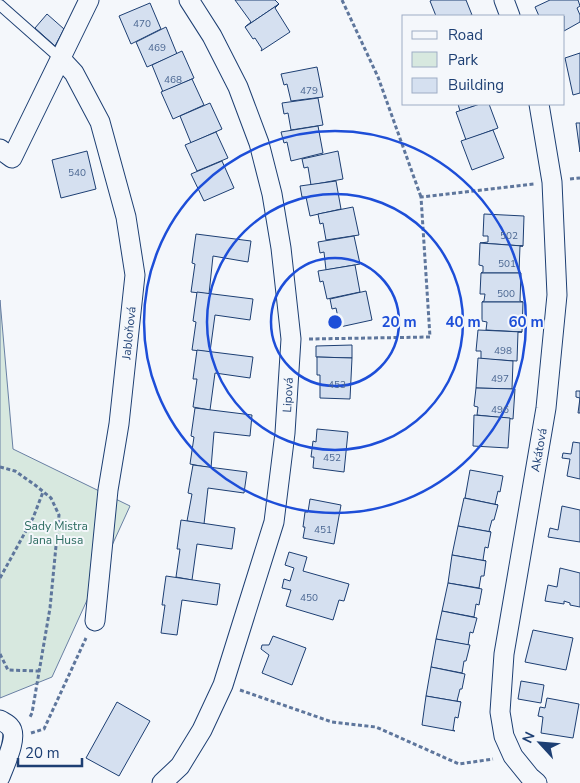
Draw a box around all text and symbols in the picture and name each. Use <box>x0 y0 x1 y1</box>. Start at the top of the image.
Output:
legend <box>402 15 565 105</box>
house number: 470 <box>133 17 151 31</box>
text: Road <box>448 25 483 45</box>
house number: 469 <box>148 41 166 55</box>
text: Park <box>448 50 478 70</box>
house number: 468 <box>164 73 182 87</box>
text: Building <box>448 75 504 95</box>
house number: 479 <box>300 84 318 98</box>
house number: 540 <box>68 166 86 180</box>
house number: 502 <box>500 229 518 243</box>
house number: 501 <box>498 257 516 271</box>
house number: 500 <box>497 287 515 301</box>
street label: Jabloňová <box>118 306 140 361</box>
text: 20 m <box>381 312 417 332</box>
text: 40 m <box>445 312 481 332</box>
text: 60 m <box>508 312 544 332</box>
centre of rings <box>326 313 344 331</box>
house number: 498 <box>494 344 512 358</box>
house number: 497 <box>491 372 509 386</box>
street label: Lipová <box>279 377 297 413</box>
house number: 453 <box>328 378 346 392</box>
house number: 496 <box>491 403 509 417</box>
street label: Akátová <box>527 427 551 473</box>
house number: 452 <box>323 451 341 465</box>
park label: Sady Mistra Jana Husa <box>24 518 88 548</box>
house number: 451 <box>314 523 332 537</box>
house number: 450 <box>300 591 318 605</box>
north arrow <box>515 718 565 768</box>
text: N <box>518 729 540 746</box>
scale bar <box>18 736 81 768</box>
text: 20 m <box>25 743 60 763</box>

